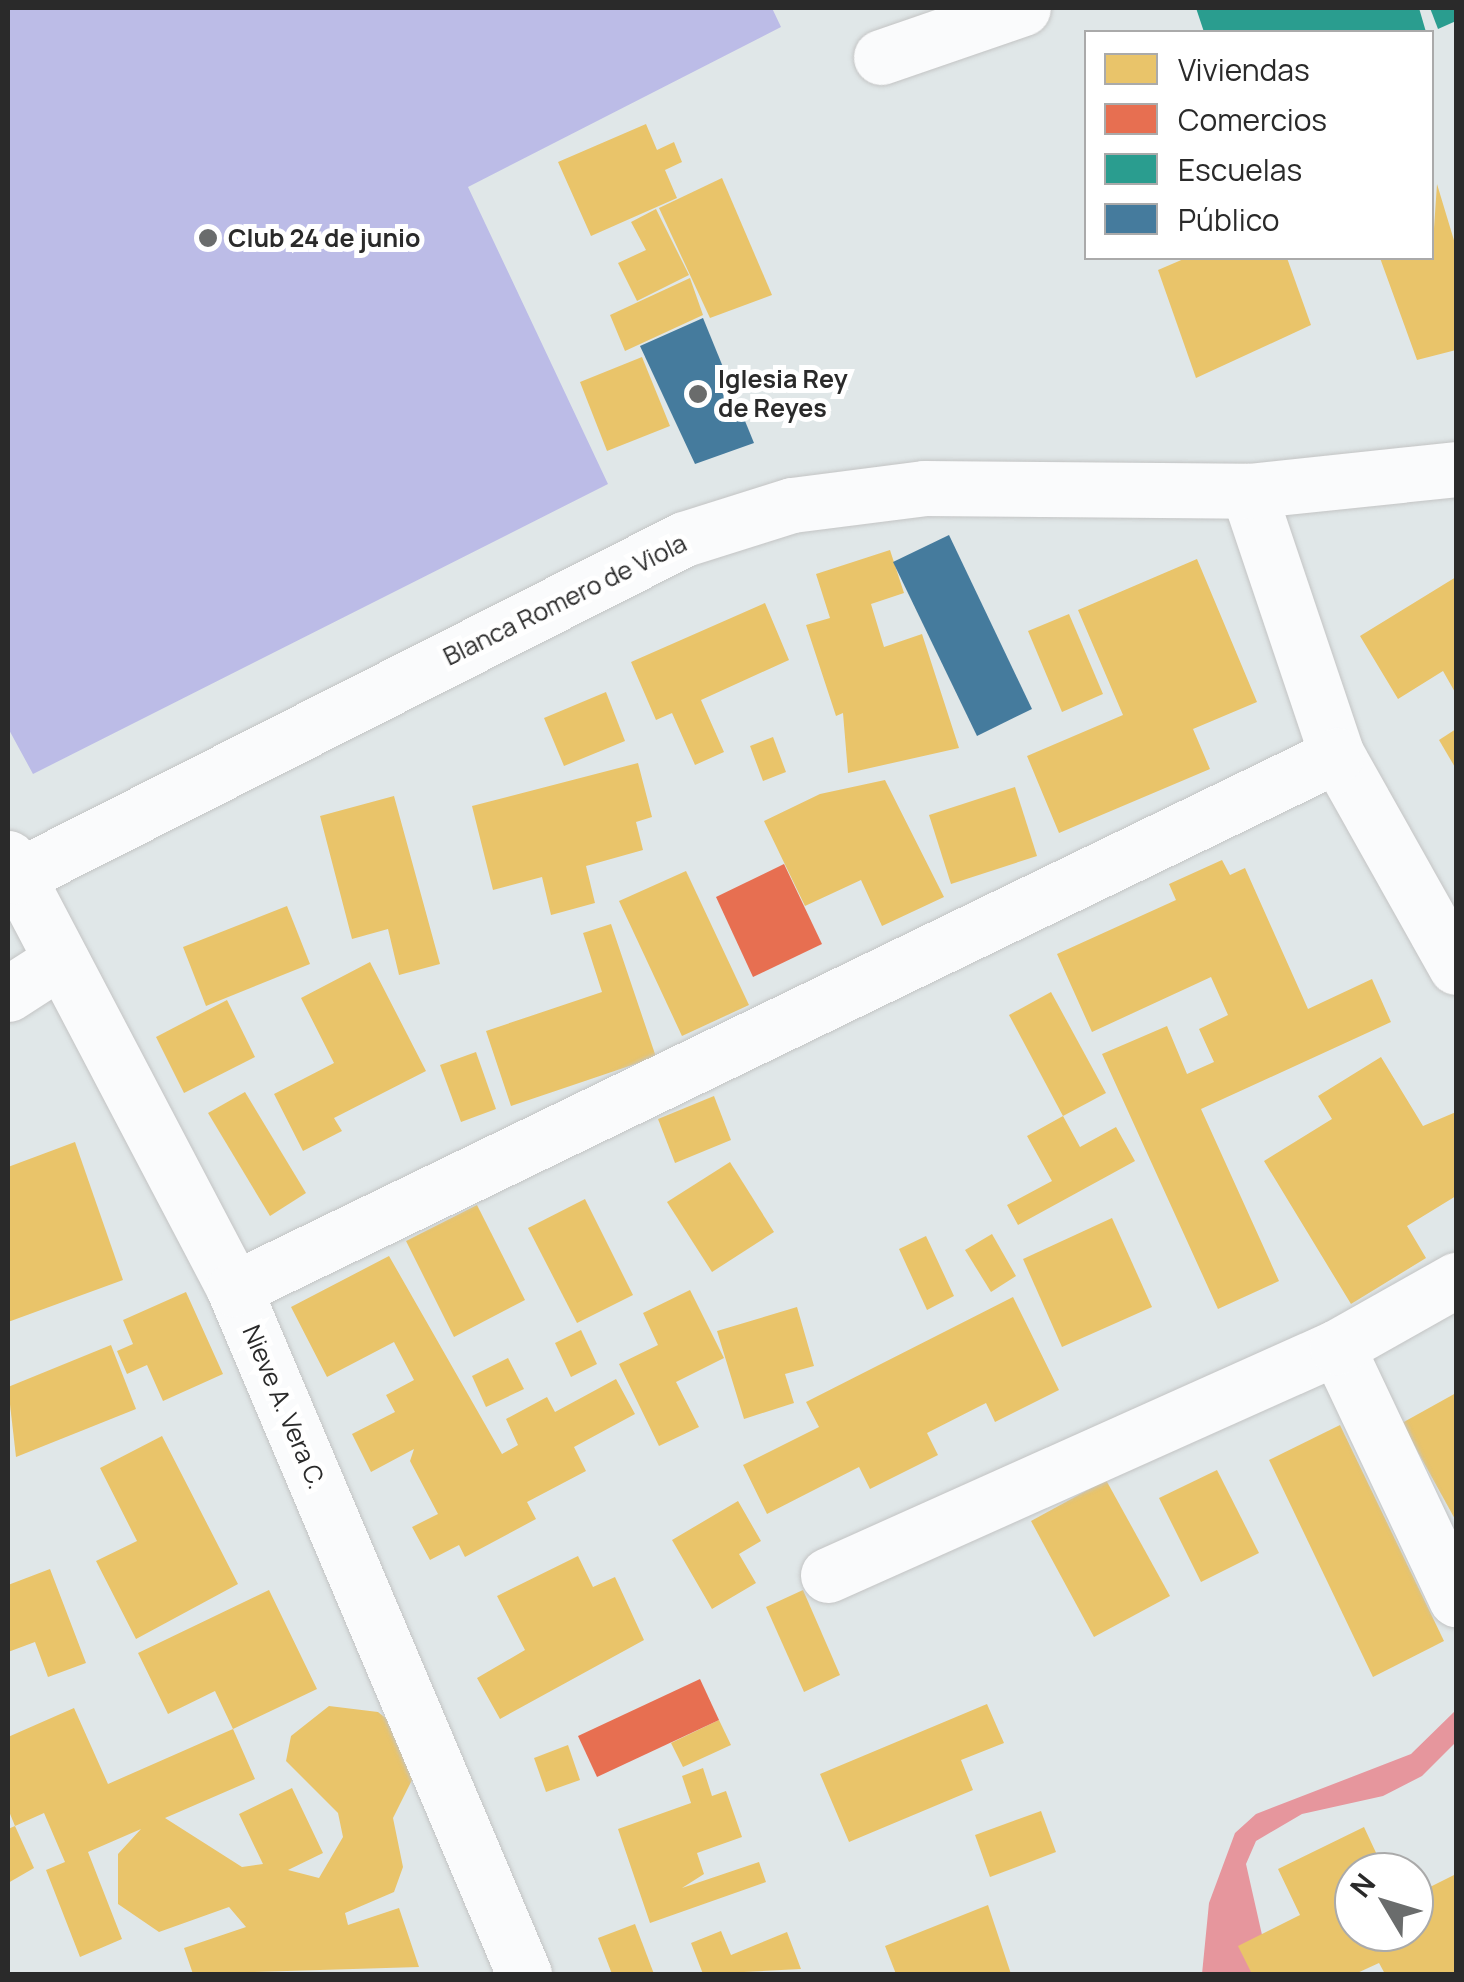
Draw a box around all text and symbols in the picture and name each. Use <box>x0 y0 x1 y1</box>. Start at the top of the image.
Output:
legend <box>1084 30 1434 260</box>
text: Viviendas <box>1178 49 1310 90</box>
text: Comercios <box>1178 99 1327 140</box>
text: Escuelas <box>1178 149 1302 190</box>
text: Público <box>1178 199 1280 240</box>
place label: Club 24 de junio <box>228 223 421 253</box>
marker: Club 24 de junio <box>197 227 219 249</box>
place label: Iglesia Rey de Reyes <box>718 365 848 424</box>
marker: Iglesia Rey de Reyes <box>687 383 709 405</box>
street label: Blanca Romero de Viola <box>439 528 691 672</box>
street label: Nieve A. Vera C. <box>236 1321 332 1493</box>
north arrow <box>1334 1852 1434 1952</box>
text: N <box>1341 1865 1383 1904</box>

